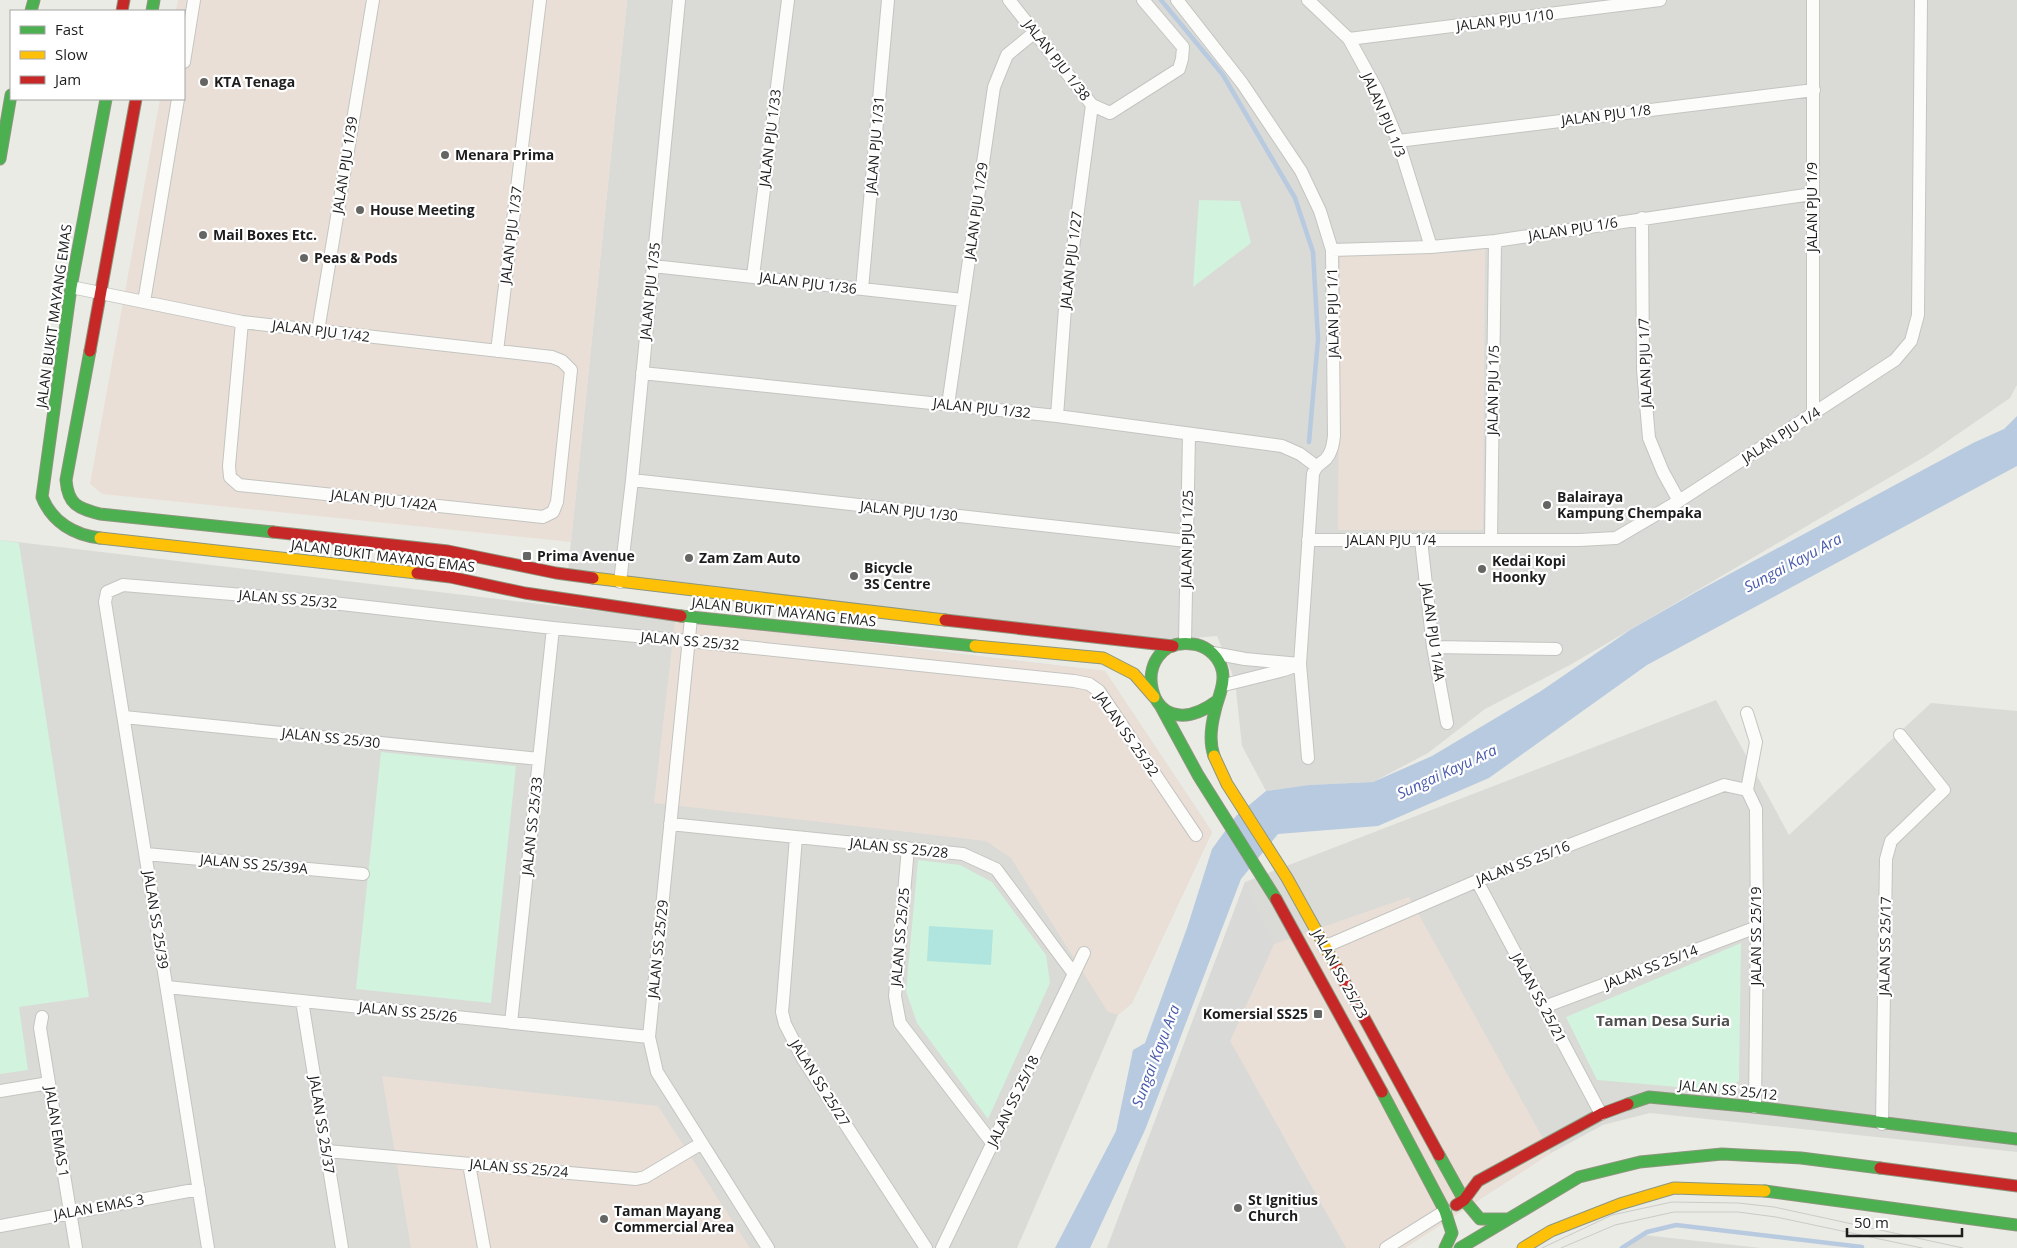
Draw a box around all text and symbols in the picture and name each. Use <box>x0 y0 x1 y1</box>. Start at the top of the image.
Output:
street label: JALAN PJU 1/10 <box>1453 4 1555 35</box>
legend <box>10 10 185 100</box>
street label: JALAN PJU 1/38 <box>1018 14 1095 104</box>
text: Fast <box>55 19 84 39</box>
text: Slow <box>55 44 88 64</box>
street label: JALAN PJU 1/3 <box>1357 68 1411 160</box>
text: Jam <box>53 69 81 89</box>
place label: KTA Tenaga <box>214 72 295 91</box>
marker: KTA Tenaga <box>198 76 210 88</box>
street label: JALAN PJU 1/33 <box>754 88 785 190</box>
street label: JALAN PJU 1/31 <box>861 95 888 197</box>
street label: JALAN PJU 1/8 <box>1558 100 1652 130</box>
street label: JALAN PJU 1/39 <box>327 115 362 217</box>
place label: Menara Prima <box>455 145 554 164</box>
marker: Menara Prima <box>439 149 451 161</box>
street label: JALAN PJU 1/29 <box>959 161 992 263</box>
street label: JALAN PJU 1/9 <box>1802 162 1821 254</box>
street label: JALAN PJU 1/37 <box>495 185 526 287</box>
place label: House Meeting <box>370 200 475 219</box>
marker: House Meeting <box>354 204 366 216</box>
street label: JALAN PJU 1/27 <box>1055 210 1086 312</box>
street label: JALAN PJU 1/6 <box>1525 212 1619 245</box>
street label: JALAN BUKIT MAYANG EMAS <box>31 223 76 411</box>
place label: Mail Boxes Etc. <box>213 225 317 244</box>
marker: Mail Boxes Etc. <box>197 229 209 241</box>
street label: JALAN PJU 1/35 <box>635 241 664 343</box>
place label: Peas & Pods <box>314 248 398 267</box>
marker: Peas & Pods <box>298 252 310 264</box>
street label: JALAN PJU 1/36 <box>756 267 858 298</box>
street label: JALAN PJU 1/1 <box>1322 268 1343 360</box>
street label: JALAN PJU 1/42 <box>269 315 371 346</box>
street label: JALAN PJU 1/7 <box>1633 318 1656 410</box>
street label: JALAN PJU 1/5 <box>1482 345 1503 437</box>
street label: JALAN PJU 1/32 <box>930 393 1032 422</box>
street label: JALAN PJU 1/4 <box>1736 402 1824 468</box>
street label: JALAN PJU 1/42A <box>328 484 438 515</box>
place label: Balairaya Kampung Chempaka <box>1557 487 1702 522</box>
street label: JALAN PJU 1/25 <box>1176 490 1197 590</box>
street label: JALAN PJU 1/30 <box>857 496 959 525</box>
marker: Balairaya Kampung Chempaka <box>1541 499 1553 511</box>
water label: Sungai Kayu Ara <box>1740 528 1845 596</box>
street label: JALAN PJU 1/4 <box>1344 530 1436 549</box>
street label: JALAN BUKIT MAYANG EMAS <box>288 535 476 576</box>
place label: Prima Avenue <box>537 546 635 565</box>
place label: Zam Zam Auto <box>699 548 801 567</box>
marker: Prima Avenue <box>521 550 533 562</box>
place label: Kedai Kopi Hoonky <box>1492 551 1566 586</box>
marker: Zam Zam Auto <box>683 552 695 564</box>
place label: Bicycle 3S Centre <box>864 558 930 593</box>
marker: Kedai Kopi Hoonky <box>1476 563 1488 575</box>
marker: Bicycle 3S Centre <box>848 570 860 582</box>
street label: JALAN PJU 1/4A <box>1417 580 1450 682</box>
street label: JALAN SS 25/32 <box>236 585 338 612</box>
street label: JALAN BUKIT MAYANG EMAS <box>689 592 877 631</box>
street label: JALAN SS 25/32 <box>638 627 740 654</box>
street label: JALAN SS 25/32 <box>1090 686 1164 780</box>
street label: JALAN SS 25/30 <box>279 723 381 752</box>
water label: Sungai Kayu Ara <box>1393 739 1500 803</box>
street label: JALAN SS 25/33 <box>517 776 546 878</box>
street label: JALAN SS 25/28 <box>847 833 949 862</box>
street label: JALAN SS 25/16 <box>1471 836 1572 890</box>
street label: JALAN SS 25/39A <box>197 849 309 878</box>
street label: JALAN SS 25/39 <box>139 868 174 970</box>
street label: JALAN SS 25/19 <box>1746 886 1765 988</box>
street label: JALAN SS 25/25 <box>886 887 913 989</box>
street label: JALAN SS 25/17 <box>1874 896 1895 998</box>
street label: JALAN SS 25/29 <box>643 899 672 1001</box>
street label: JALAN SS 25/23 <box>1307 924 1373 1022</box>
street label: JALAN SS 25/14 <box>1599 940 1700 994</box>
street label: JALAN SS 25/21 <box>1507 948 1571 1046</box>
street label: JALAN SS 25/26 <box>356 997 458 1026</box>
water label: Sungai Kayu Ara <box>1126 1001 1184 1110</box>
place label: Komersial SS25 <box>1203 1004 1308 1023</box>
marker: Komersial SS25 <box>1312 1008 1324 1020</box>
district label: Taman Desa Suria <box>1596 1010 1730 1030</box>
street label: JALAN SS 25/27 <box>785 1034 855 1130</box>
street label: JALAN SS 25/18 <box>981 1052 1043 1151</box>
street label: JALAN SS 25/37 <box>305 1073 340 1175</box>
street label: JALAN SS 25/12 <box>1676 1075 1778 1104</box>
street label: JALAN EMAS 1 <box>41 1083 74 1179</box>
street label: JALAN SS 25/24 <box>467 1154 569 1181</box>
street label: JALAN EMAS 3 <box>50 1189 146 1224</box>
place label: St Ignitius Church <box>1248 1190 1318 1225</box>
place label: Taman Mayang Commercial Area <box>614 1201 734 1236</box>
marker: St Ignitius Church <box>1232 1202 1244 1214</box>
scale bar <box>1847 1206 1962 1238</box>
text: 50 m <box>1854 1212 1889 1232</box>
marker: Taman Mayang Commercial Area <box>598 1213 610 1225</box>

